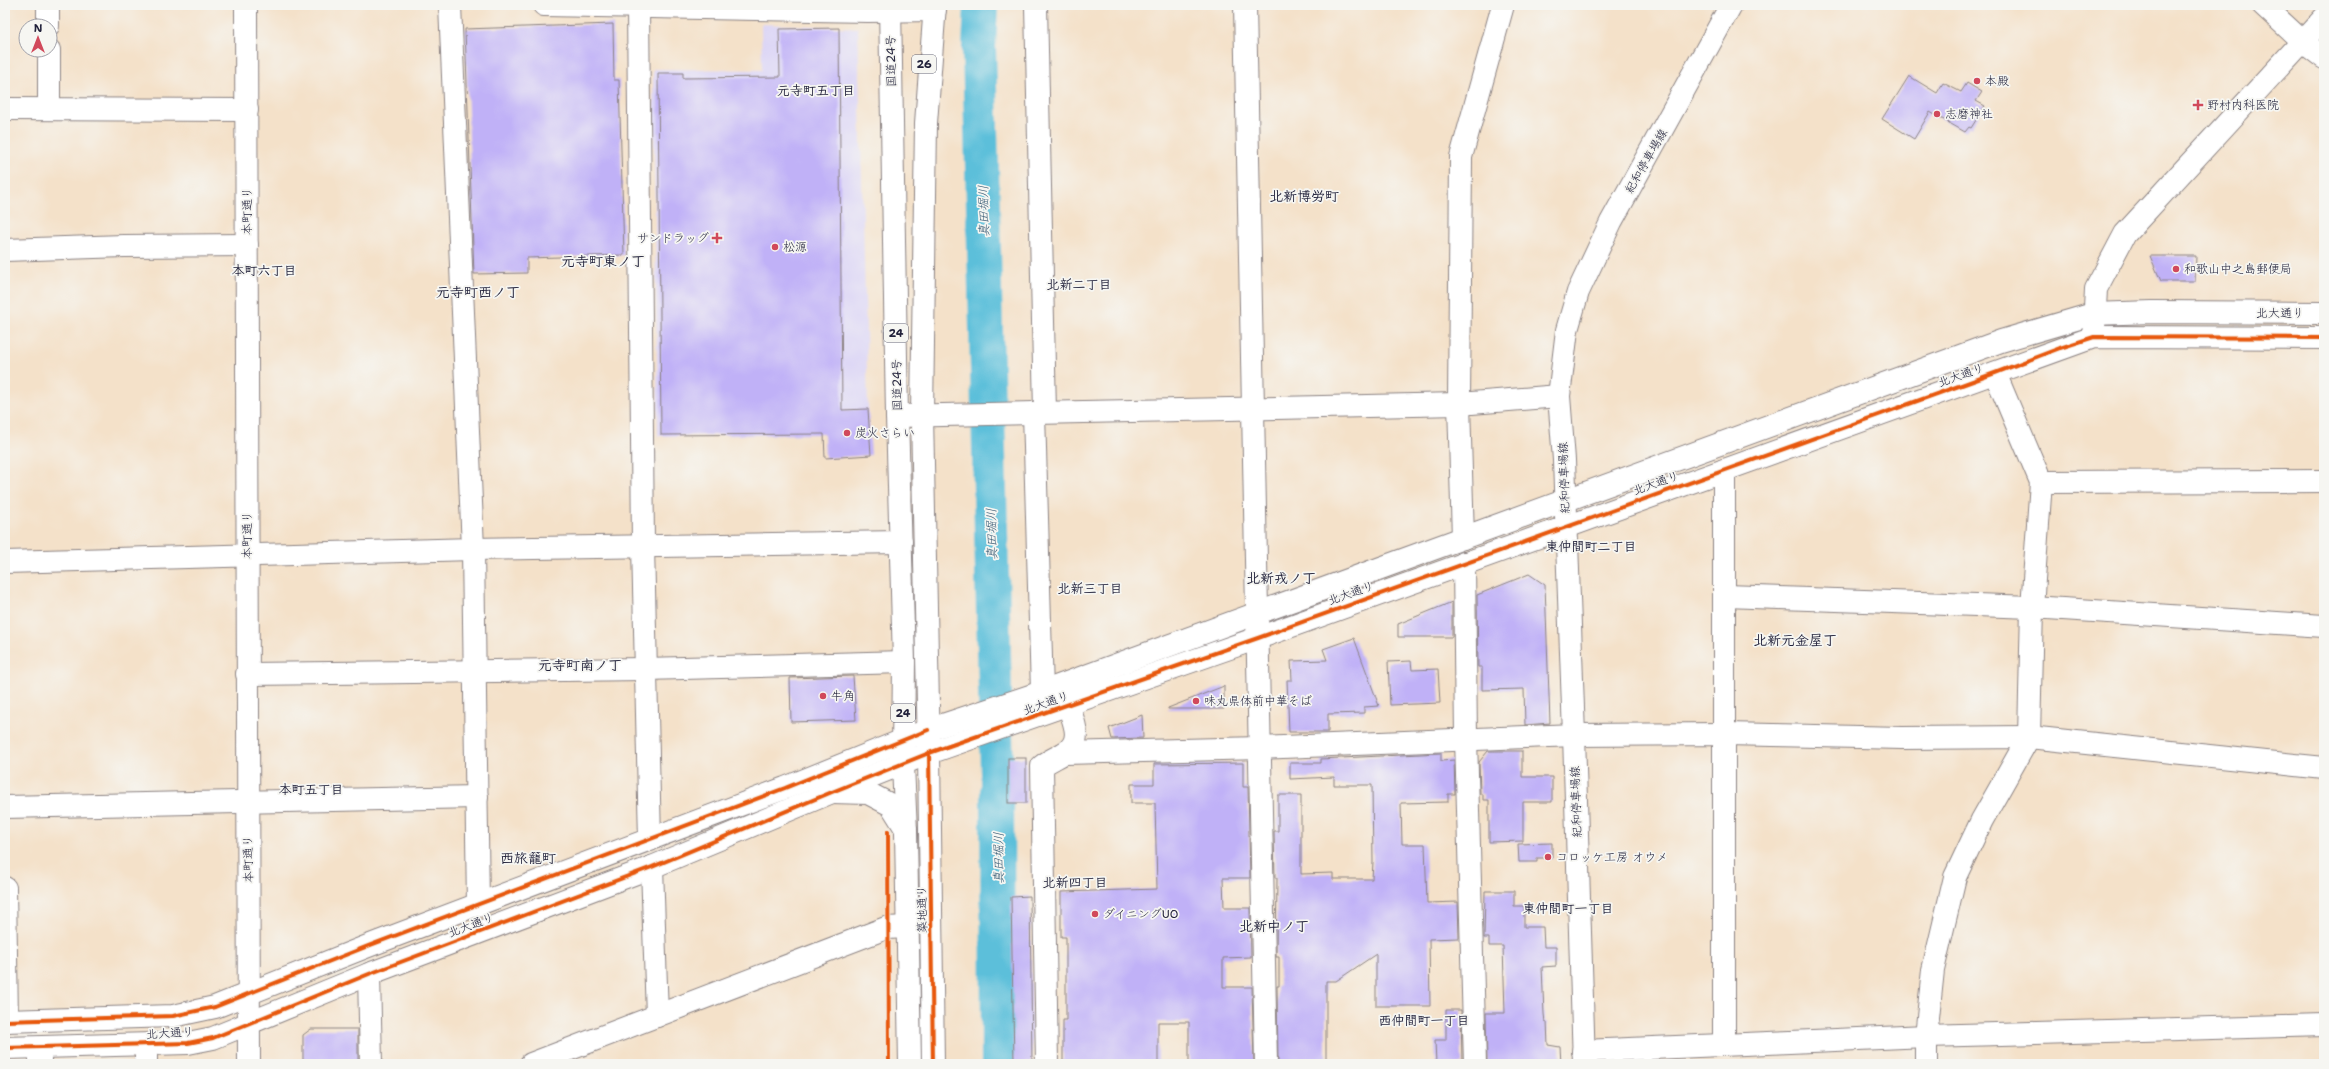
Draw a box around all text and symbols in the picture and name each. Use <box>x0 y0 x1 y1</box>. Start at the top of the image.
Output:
north arrow <box>18 18 58 58</box>
text: N <box>34 21 43 36</box>
street label: 国道24号 <box>883 35 899 87</box>
road number: 26 <box>912 55 936 73</box>
place label: 本殿 <box>1985 73 2009 89</box>
marker: 本殿 <box>1972 76 1982 86</box>
district label: 元寺町五丁目 <box>777 82 855 99</box>
place label: 野村内科医院 <box>2207 97 2279 113</box>
marker: 野村内科医院 <box>2192 99 2204 111</box>
place label: 志磨神社 <box>1945 106 1993 122</box>
marker: 志磨神社 <box>1932 109 1942 119</box>
street label: 紀和停車場線 <box>1621 126 1671 196</box>
water label: 真田堀川 <box>975 185 992 237</box>
street label: 本町通り <box>239 187 255 235</box>
district label: 北新博労町 <box>1269 187 1339 205</box>
place label: サンドラッグ <box>637 230 709 246</box>
marker: サンドラッグ <box>712 233 722 243</box>
place label: 松源 <box>783 239 807 255</box>
marker: 松源 <box>770 242 780 252</box>
district label: 元寺町東ノ丁 <box>561 252 645 270</box>
place label: 和歌山中之島郵便局 <box>2184 261 2292 277</box>
district label: 本町六丁目 <box>231 262 297 279</box>
marker: 和歌山中之島郵便局 <box>2171 264 2181 274</box>
district label: 北新二丁目 <box>1046 276 1112 293</box>
district label: 元寺町西ノ丁 <box>436 283 520 301</box>
street label: 北大通り <box>2256 305 2304 321</box>
road number: 24 <box>884 324 908 342</box>
street label: 国道24号 <box>889 359 905 411</box>
street label: 北大通り <box>1936 359 1986 391</box>
place label: 炭火さらい <box>855 425 915 441</box>
marker: 炭火さらい <box>842 428 852 438</box>
street label: 紀和停車場線 <box>1555 442 1573 514</box>
street label: 北大通り <box>1631 467 1681 499</box>
water label: 真田堀川 <box>983 508 1000 560</box>
street label: 本町通り <box>239 511 255 559</box>
district label: 東仲間町二丁目 <box>1545 538 1637 555</box>
district label: 北新戎ノ丁 <box>1246 569 1316 587</box>
street label: 北大通り <box>1326 577 1376 609</box>
district label: 北新三丁目 <box>1057 580 1123 597</box>
district label: 北新元金屋丁 <box>1753 631 1837 649</box>
district label: 元寺町南ノ丁 <box>538 656 622 674</box>
street label: 北大通り <box>1021 687 1071 719</box>
place label: 牛角 <box>831 688 855 704</box>
marker: 牛角 <box>818 691 828 701</box>
place label: 味丸県体前中華そば <box>1204 693 1312 709</box>
marker: 味丸県体前中華そば <box>1191 696 1201 706</box>
road number: 24 <box>891 704 915 722</box>
street label: 紀和停車場線 <box>1567 766 1585 838</box>
district label: 本町五丁目 <box>278 781 344 798</box>
water label: 真田堀川 <box>990 832 1007 884</box>
street label: 本町通り <box>240 835 256 883</box>
district label: 西旅籠町 <box>500 849 556 867</box>
place label: コロッケ工房 オウメ <box>1556 849 1668 865</box>
marker: コロッケ工房 オウメ <box>1543 852 1553 862</box>
district label: 北新四丁目 <box>1042 874 1108 891</box>
street label: 築地通り <box>914 885 930 933</box>
district label: 東仲間町一丁目 <box>1522 900 1614 917</box>
place label: ダイニングUO <box>1103 906 1178 922</box>
street label: 北大通り <box>446 909 496 941</box>
marker: ダイニングUO <box>1090 909 1100 919</box>
district label: 北新中ノ丁 <box>1239 917 1309 935</box>
district label: 西仲間町一丁目 <box>1378 1012 1470 1029</box>
street label: 北大通り <box>145 1023 195 1043</box>

